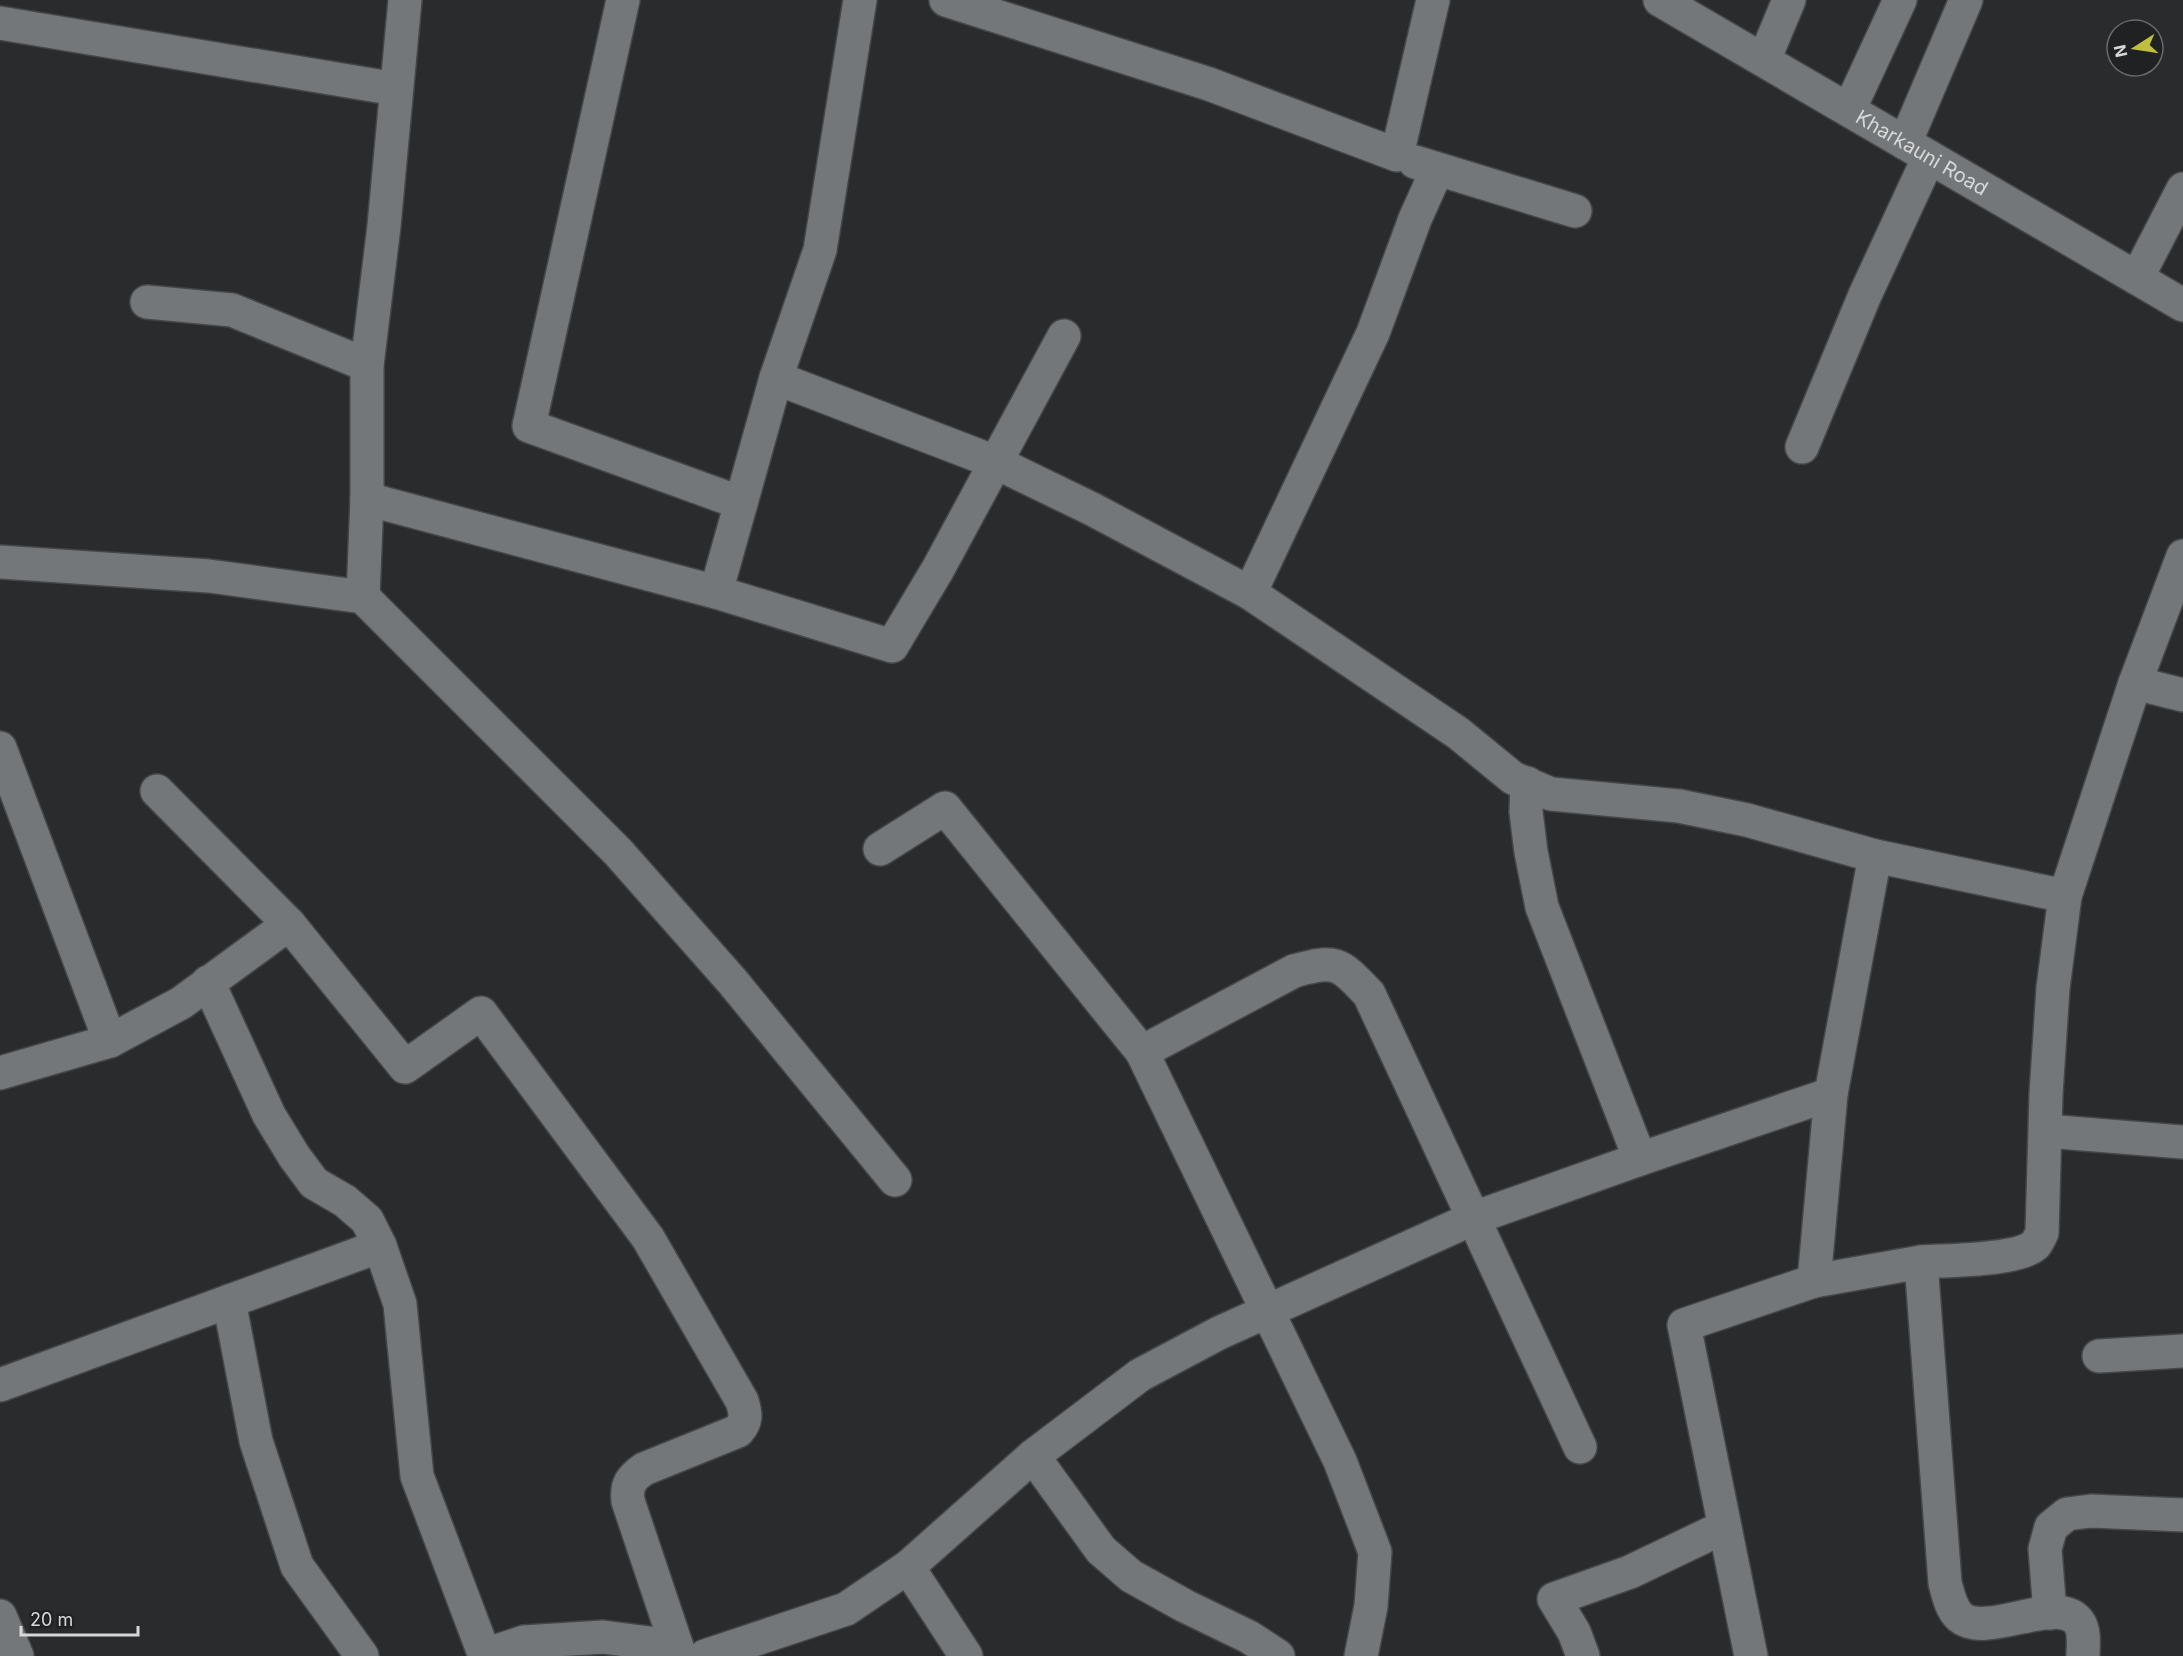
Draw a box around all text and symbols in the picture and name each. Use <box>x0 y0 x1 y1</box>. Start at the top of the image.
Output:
north arrow <box>2105 18 2165 78</box>
text: N <box>2109 43 2131 59</box>
street label: Kharkauni Road <box>1851 105 1992 201</box>
scale bar <box>21 1599 138 1637</box>
text: 20 m <box>30 1609 73 1630</box>

